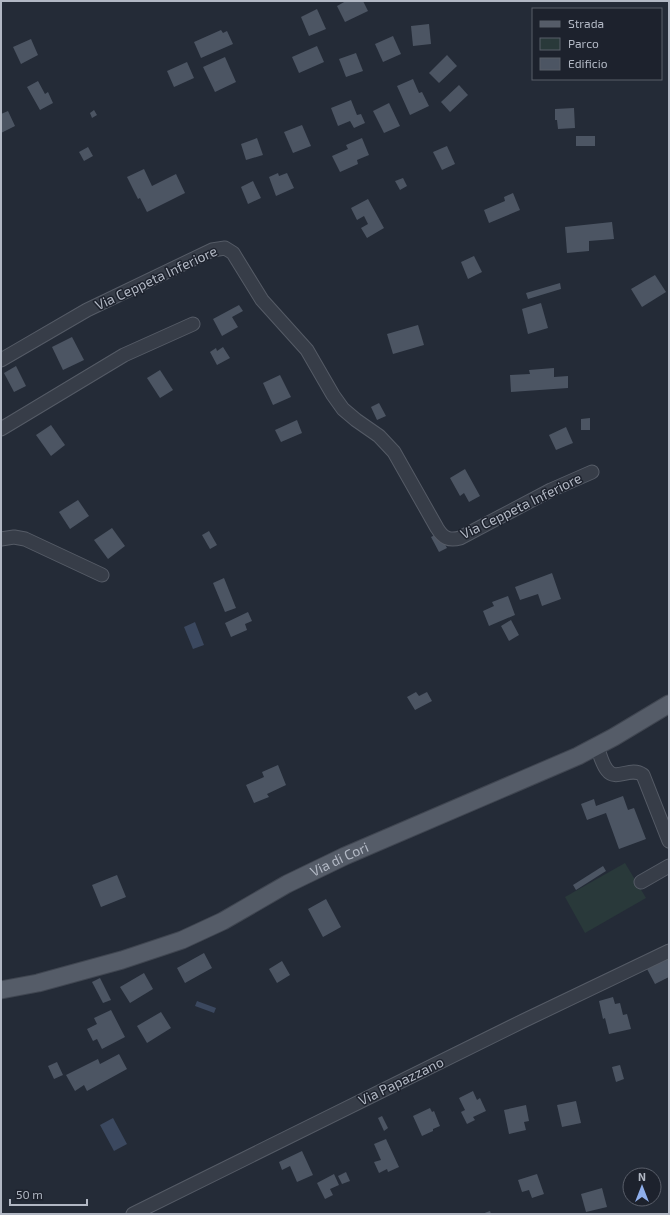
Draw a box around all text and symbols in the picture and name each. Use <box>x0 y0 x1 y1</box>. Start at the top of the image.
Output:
legend <box>532 8 662 80</box>
text: Strada <box>568 16 604 30</box>
text: Parco <box>568 36 599 50</box>
text: Edificio <box>568 56 608 70</box>
street label: Via Ceppeta Inferiore <box>92 242 220 313</box>
street label: Via Ceppeta Inferiore <box>457 469 584 542</box>
street label: Via di Cori <box>307 838 371 880</box>
street label: Via Papazzano <box>355 1053 446 1108</box>
north arrow <box>622 1167 662 1207</box>
text: N <box>638 1170 646 1183</box>
scale bar <box>10 1181 87 1207</box>
text: 50 m <box>16 1187 43 1201</box>

